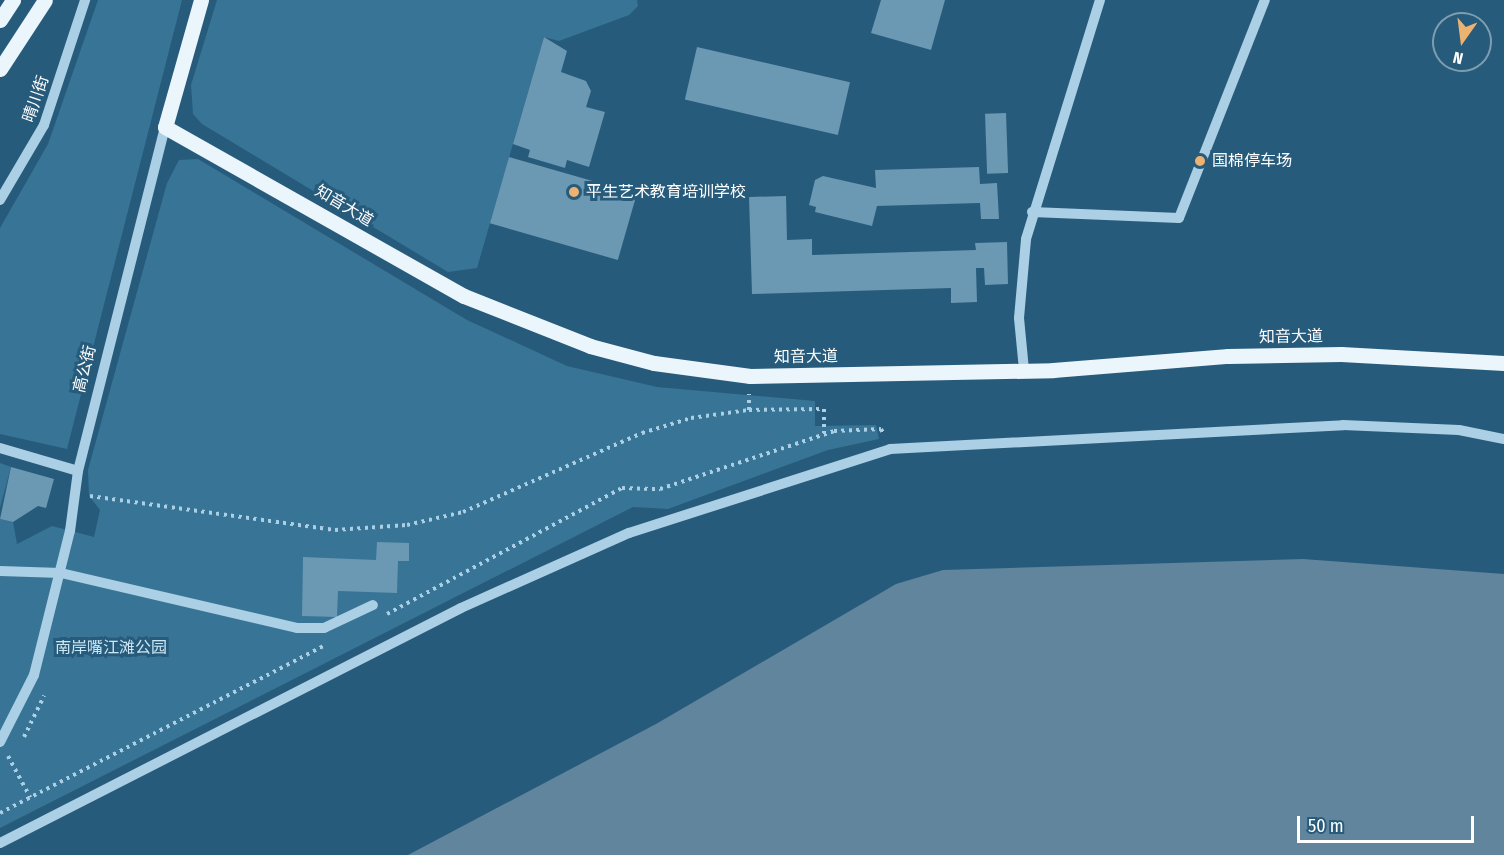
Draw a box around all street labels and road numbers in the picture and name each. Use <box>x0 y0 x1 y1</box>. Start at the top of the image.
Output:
street label: 晴川街 <box>19 73 53 125</box>
street label: 知音大道 <box>312 181 376 231</box>
street label: 知音大道 <box>1259 327 1323 347</box>
street label: 高公街 <box>70 343 100 395</box>
street label: 知音大道 <box>774 347 838 367</box>

